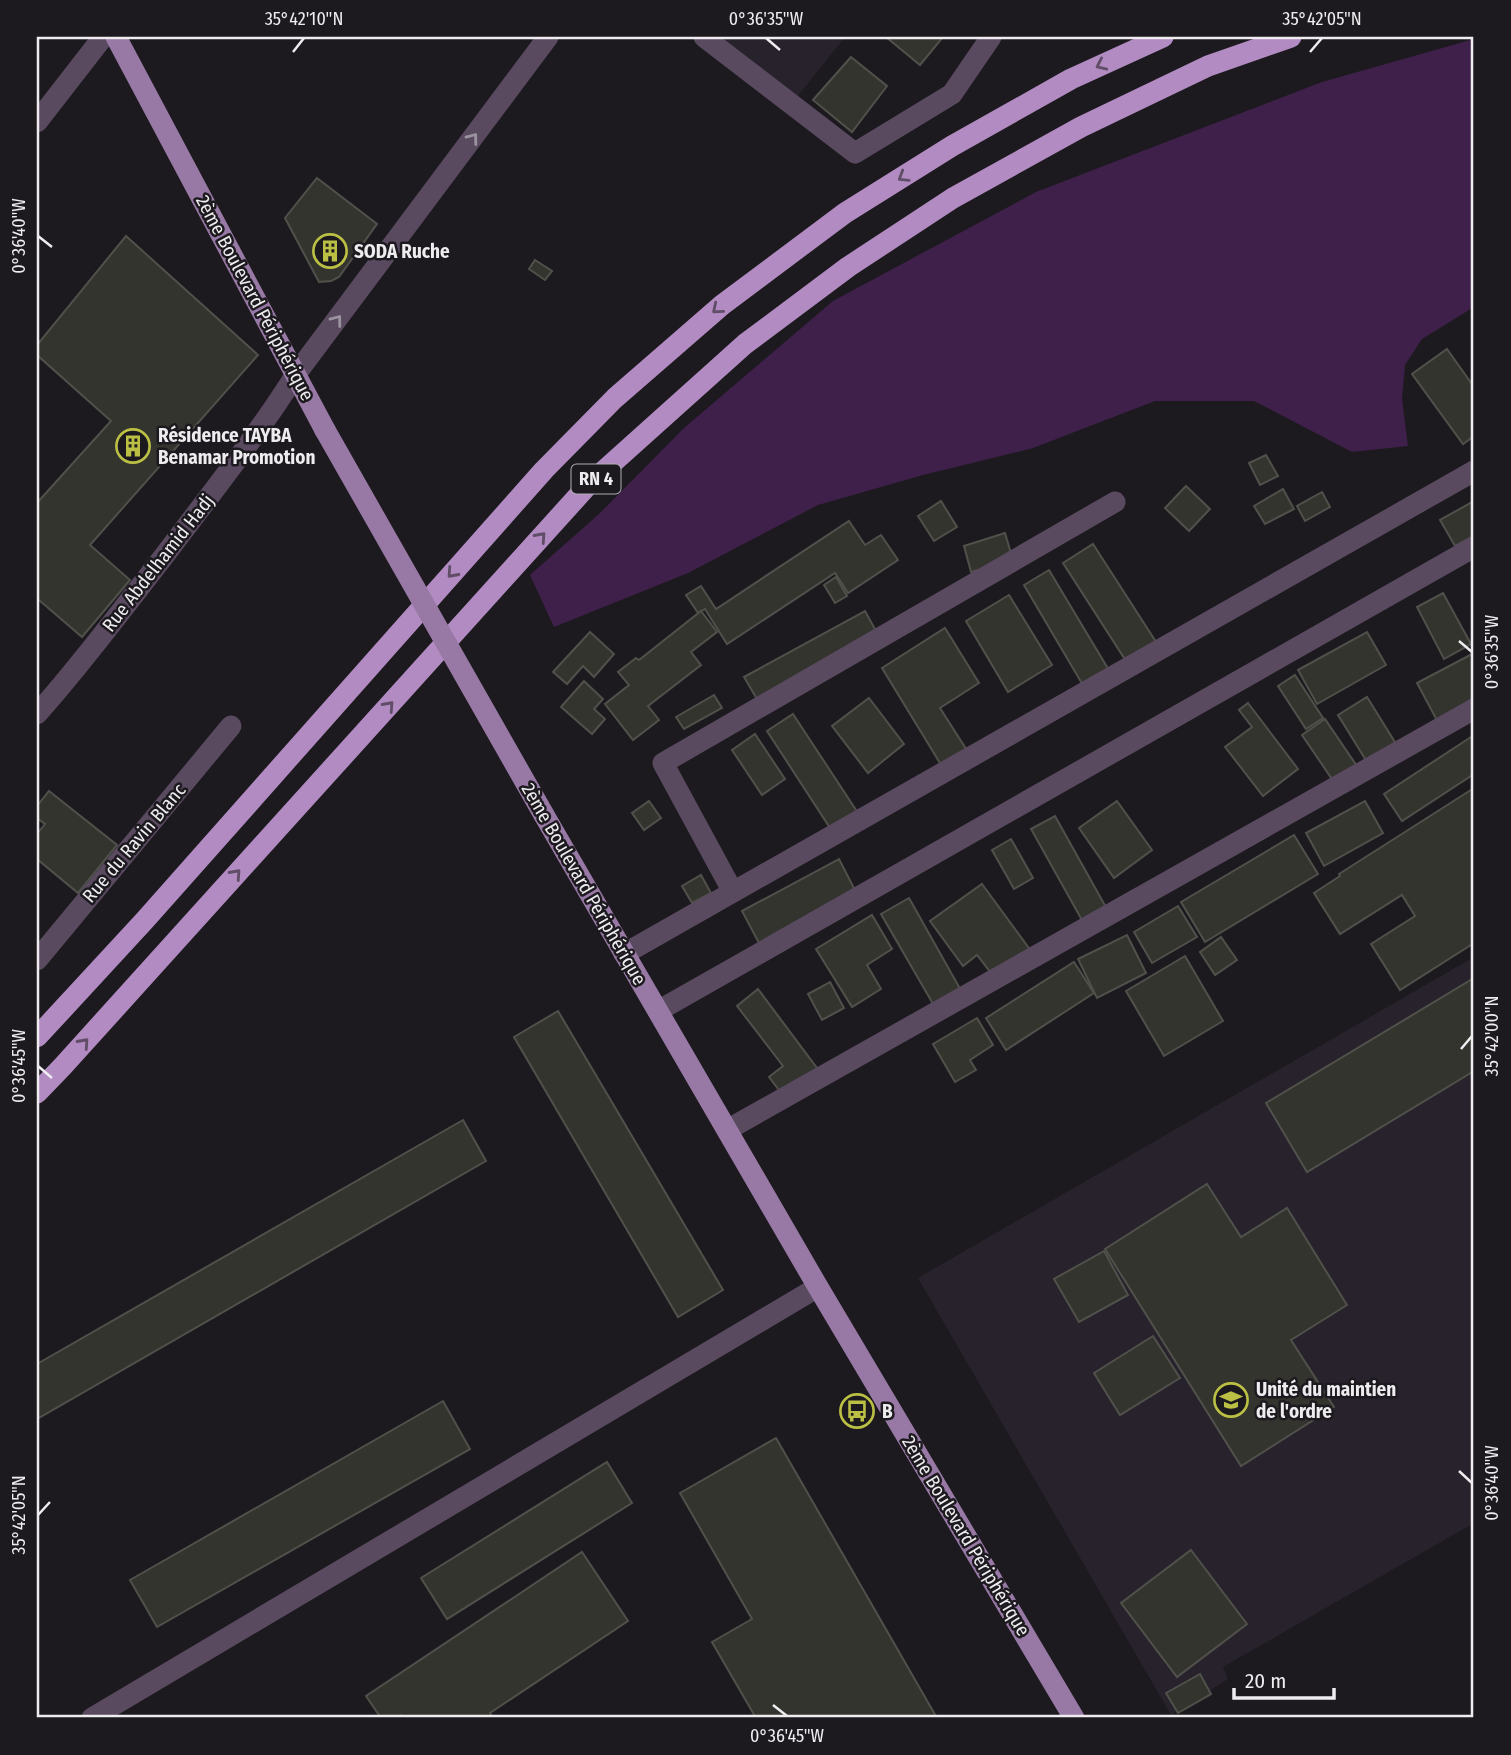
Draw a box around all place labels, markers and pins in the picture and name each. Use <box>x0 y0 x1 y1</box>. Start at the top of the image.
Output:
building icon: SODA Ruche <box>311 232 349 270</box>
place label: SODA Ruche <box>354 240 450 263</box>
place label: Résidence TAYBA Benamar Promotion <box>158 424 315 469</box>
building icon: Résidence TAYBA Benamar Promotion <box>114 427 152 465</box>
place label: Unité du maintien de l'ordre <box>1256 1378 1396 1423</box>
school or university icon: Unité du maintien de l'ordre <box>1212 1381 1250 1419</box>
bus stop icon: B <box>838 1392 876 1430</box>
place label: B <box>882 1400 893 1423</box>

